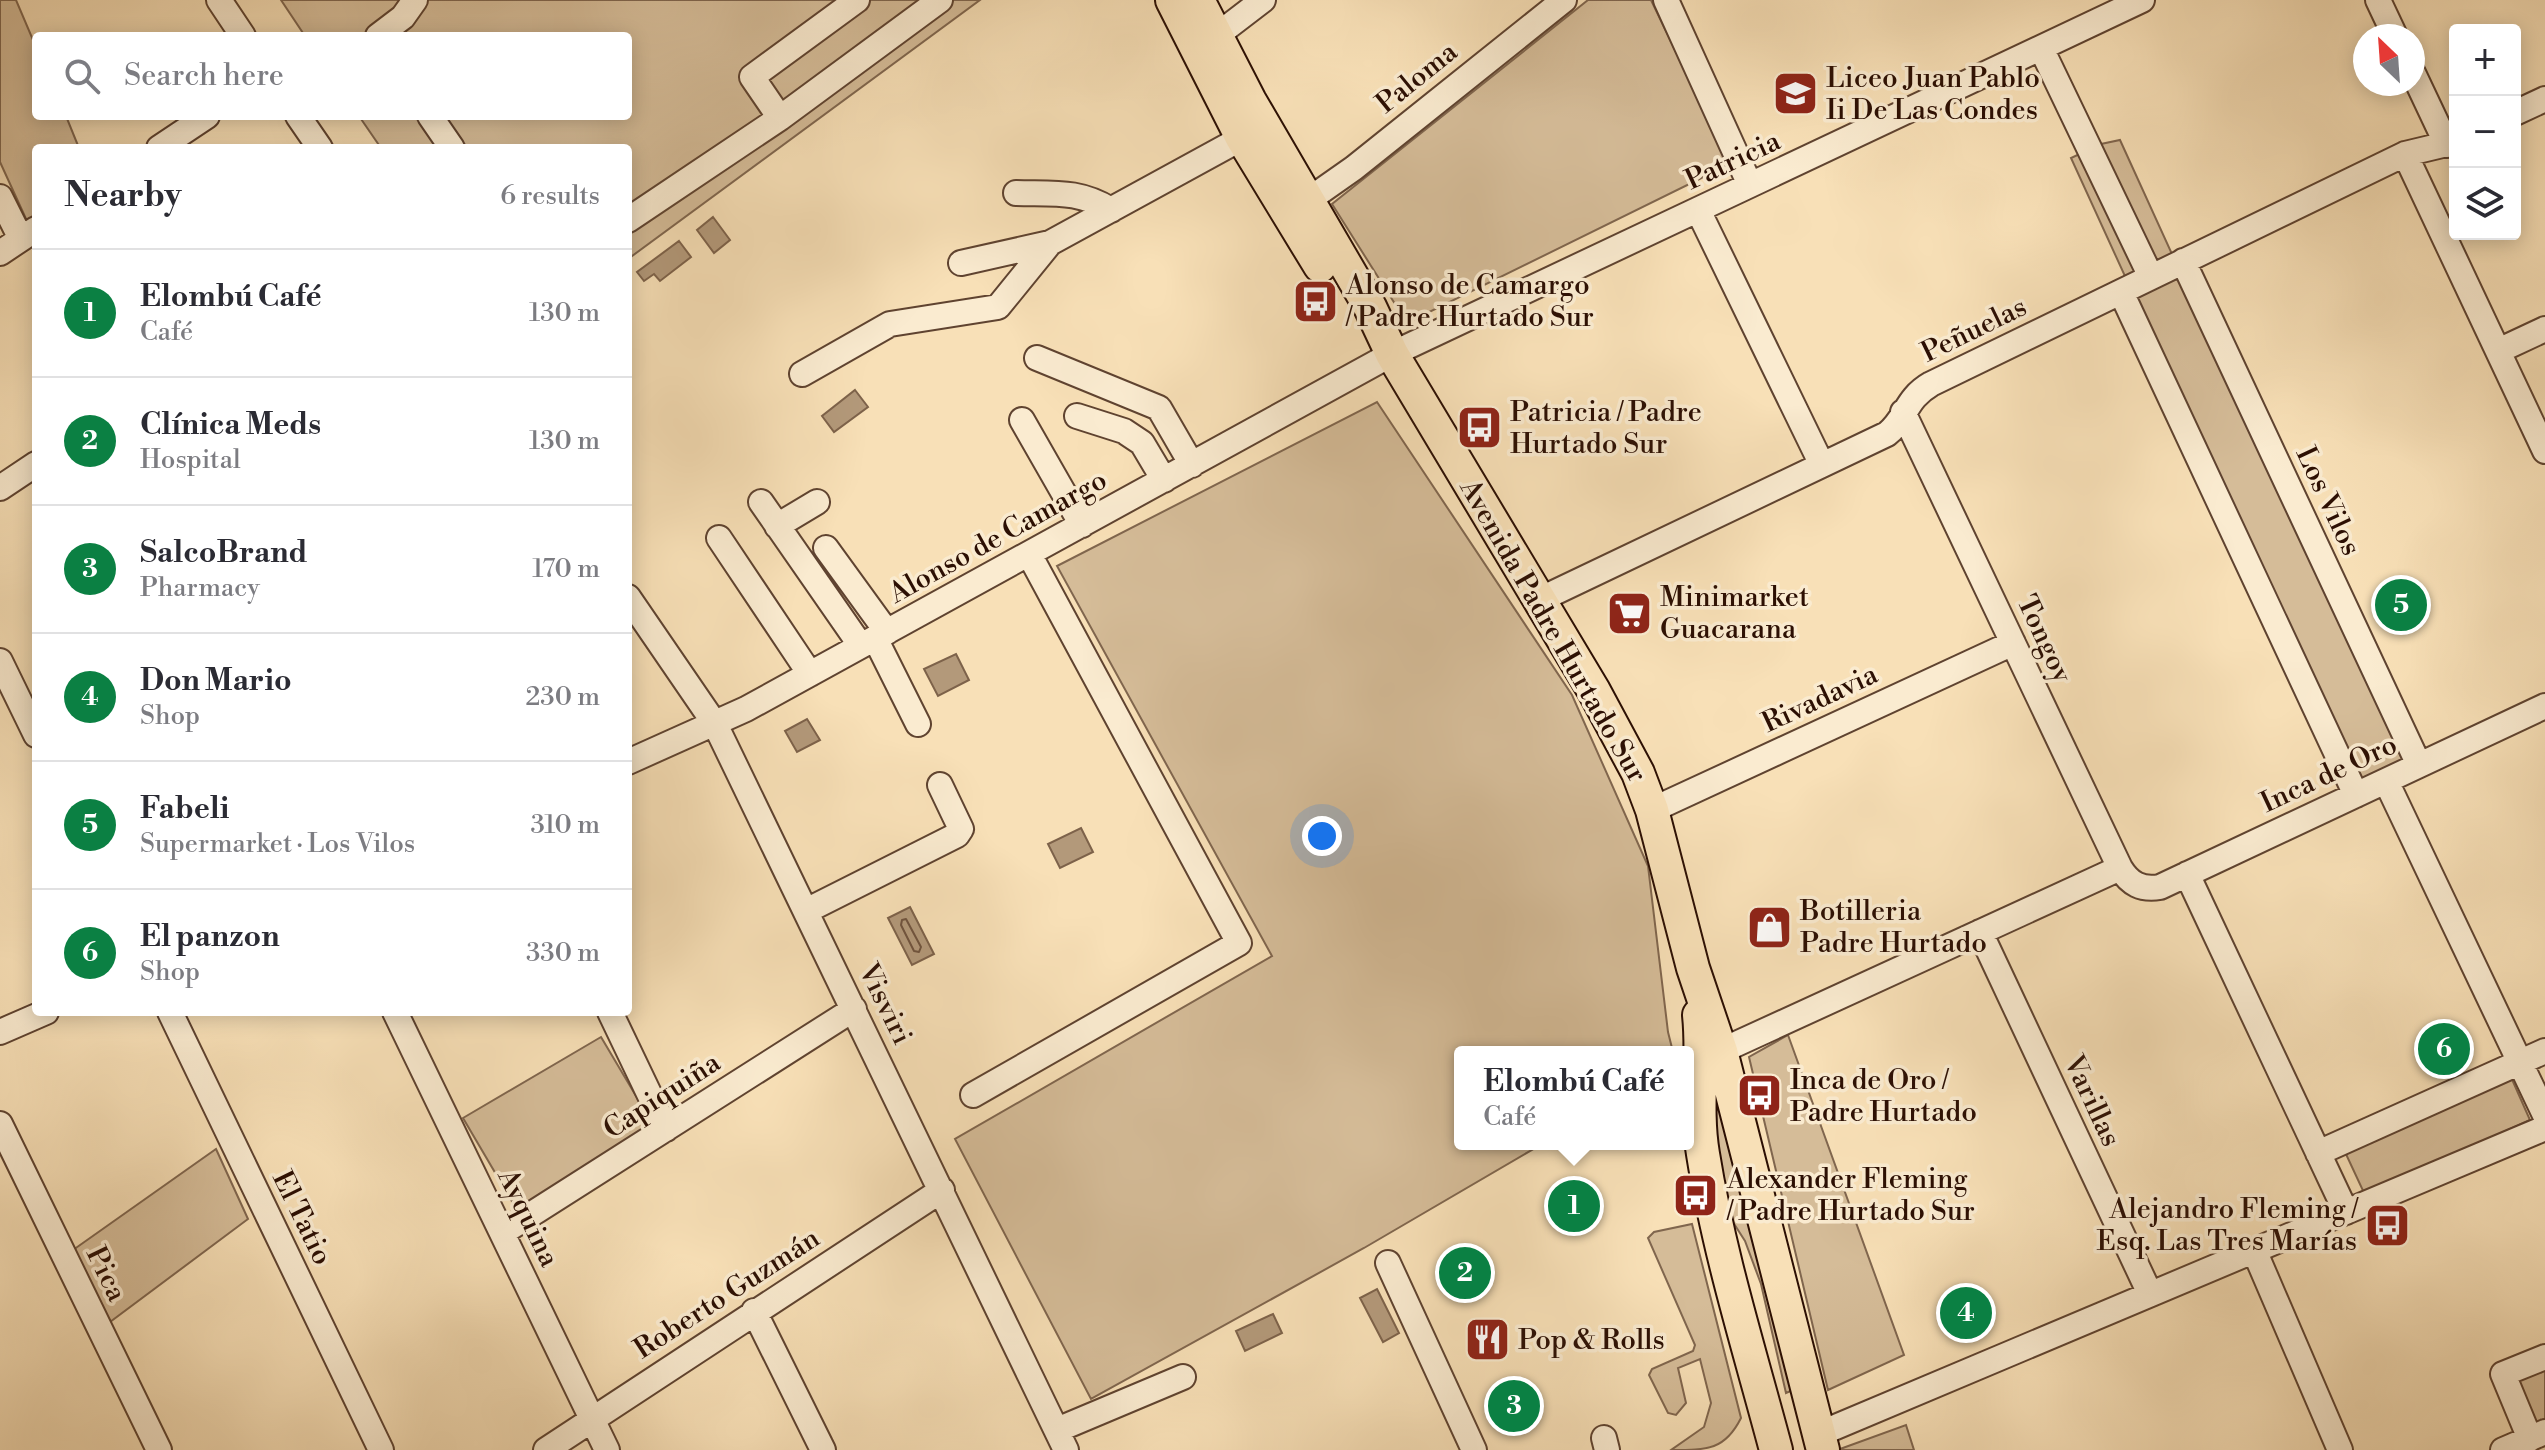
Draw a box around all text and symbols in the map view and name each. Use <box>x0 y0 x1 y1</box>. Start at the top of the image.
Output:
north arrow <box>2353 24 2425 96</box>
map controls <box>2449 24 2521 240</box>
button: + <box>2449 24 2521 96</box>
search box <box>32 32 632 120</box>
street label: Paloma <box>1369 34 1465 121</box>
icon: search <box>60 54 104 98</box>
text: Search here <box>124 57 284 95</box>
place label: Liceo Juan Pablo Ii De Las Condes <box>1826 61 2040 128</box>
school or university icon: Liceo Juan Pablo Ii De Las Condes <box>1771 70 1819 118</box>
button: − <box>2449 96 2521 168</box>
street label: Patricia <box>1680 123 1787 198</box>
button: layers <box>2449 168 2521 240</box>
text: Nearby <box>64 175 182 217</box>
text: 6 results <box>500 180 600 212</box>
place label: Alonso de Camargo / Padre Hurtado Sur <box>1345 268 1594 335</box>
bus stop icon: Alonso de Camargo / Padre Hurtado Sur <box>1291 277 1339 325</box>
text: Elombú Café <box>140 278 322 316</box>
street label: Peñuelas <box>1916 289 2032 371</box>
text: 1 <box>84 297 96 329</box>
text: 130 m <box>529 297 600 329</box>
text: Café <box>140 316 193 348</box>
place label: Patricia / Padre Hurtado Sur <box>1510 395 1702 462</box>
bus stop icon: Patricia / Padre Hurtado Sur <box>1455 404 1503 452</box>
text: Clínica Meds <box>140 406 321 444</box>
text: 2 <box>82 425 98 457</box>
text: 130 m <box>529 425 600 457</box>
street label: Los Vilos <box>2288 441 2368 561</box>
text: Hospital <box>140 444 241 476</box>
street label: Alonso de Camargo <box>882 463 1113 612</box>
street label: Avenida Padre Hurtado Sur <box>1451 472 1654 789</box>
text: SalcoBrand <box>140 534 308 572</box>
text: 3 <box>82 553 98 585</box>
text: 170 m <box>532 553 600 585</box>
text: Pharmacy <box>140 572 260 604</box>
pin: 5 <box>2375 575 2427 635</box>
place label: Minimarket Guacarana <box>1660 580 1809 647</box>
supermarket icon: Minimarket Guacarana <box>1605 589 1653 637</box>
street label: Tongoy <box>2009 590 2080 689</box>
street label: Rivadavia <box>1757 657 1884 741</box>
text: Don Mario <box>140 662 292 700</box>
text: 4 <box>81 681 99 713</box>
text: 230 m <box>525 681 600 713</box>
text: Shop <box>140 700 200 732</box>
street label: Inca de Oro <box>2255 727 2403 821</box>
text: Fabeli <box>140 790 229 828</box>
text: 5 <box>82 809 98 841</box>
text: 310 m <box>531 809 600 841</box>
your location <box>1302 816 1342 856</box>
text: Supermarket · Los Vilos <box>140 828 415 860</box>
place label: Botilleria Padre Hurtado <box>1799 894 1987 961</box>
shop icon: Botilleria Padre Hurtado <box>1745 903 1793 951</box>
text: El panzon <box>140 918 280 956</box>
text: 6 <box>82 937 98 969</box>
text: 330 m <box>526 937 600 969</box>
text: Shop <box>140 956 200 988</box>
street label: Visviri <box>850 957 919 1050</box>
pin: 6 <box>2418 1019 2470 1079</box>
street label: Capiquiña <box>597 1045 728 1147</box>
popup <box>1454 1046 1694 1150</box>
street label: Varillas <box>2055 1049 2128 1152</box>
text: Elombú Café <box>1483 1063 1665 1101</box>
place label: Inca de Oro / Padre Hurtado <box>1790 1063 1977 1130</box>
bus stop icon: Inca de Oro / Padre Hurtado <box>1735 1072 1783 1120</box>
text: Café <box>1483 1101 1536 1133</box>
street label: Ayquina <box>489 1162 567 1273</box>
place label: Alexander Fleming / Padre Hurtado Sur <box>1726 1162 1975 1229</box>
street label: El Tatio <box>264 1165 340 1271</box>
bus stop icon: Alexander Fleming / Padre Hurtado Sur <box>1672 1171 1720 1219</box>
pin: 1 <box>1548 1176 1600 1236</box>
place label: Alejandro Fleming / Esq. Las Tres Marías <box>2097 1192 2359 1259</box>
bus stop icon: Alejandro Fleming / Esq. Las Tres Marías <box>2364 1201 2412 1249</box>
street label: Roberto Guzmán <box>628 1221 827 1367</box>
street label: Pica <box>78 1241 135 1308</box>
pin: 2 <box>1439 1243 1491 1303</box>
pin: 4 <box>1940 1283 1992 1343</box>
restaurant icon: Pop & Rolls <box>1463 1316 1511 1364</box>
place label: Pop & Rolls <box>1518 1323 1665 1358</box>
pin: 3 <box>1488 1376 1540 1436</box>

